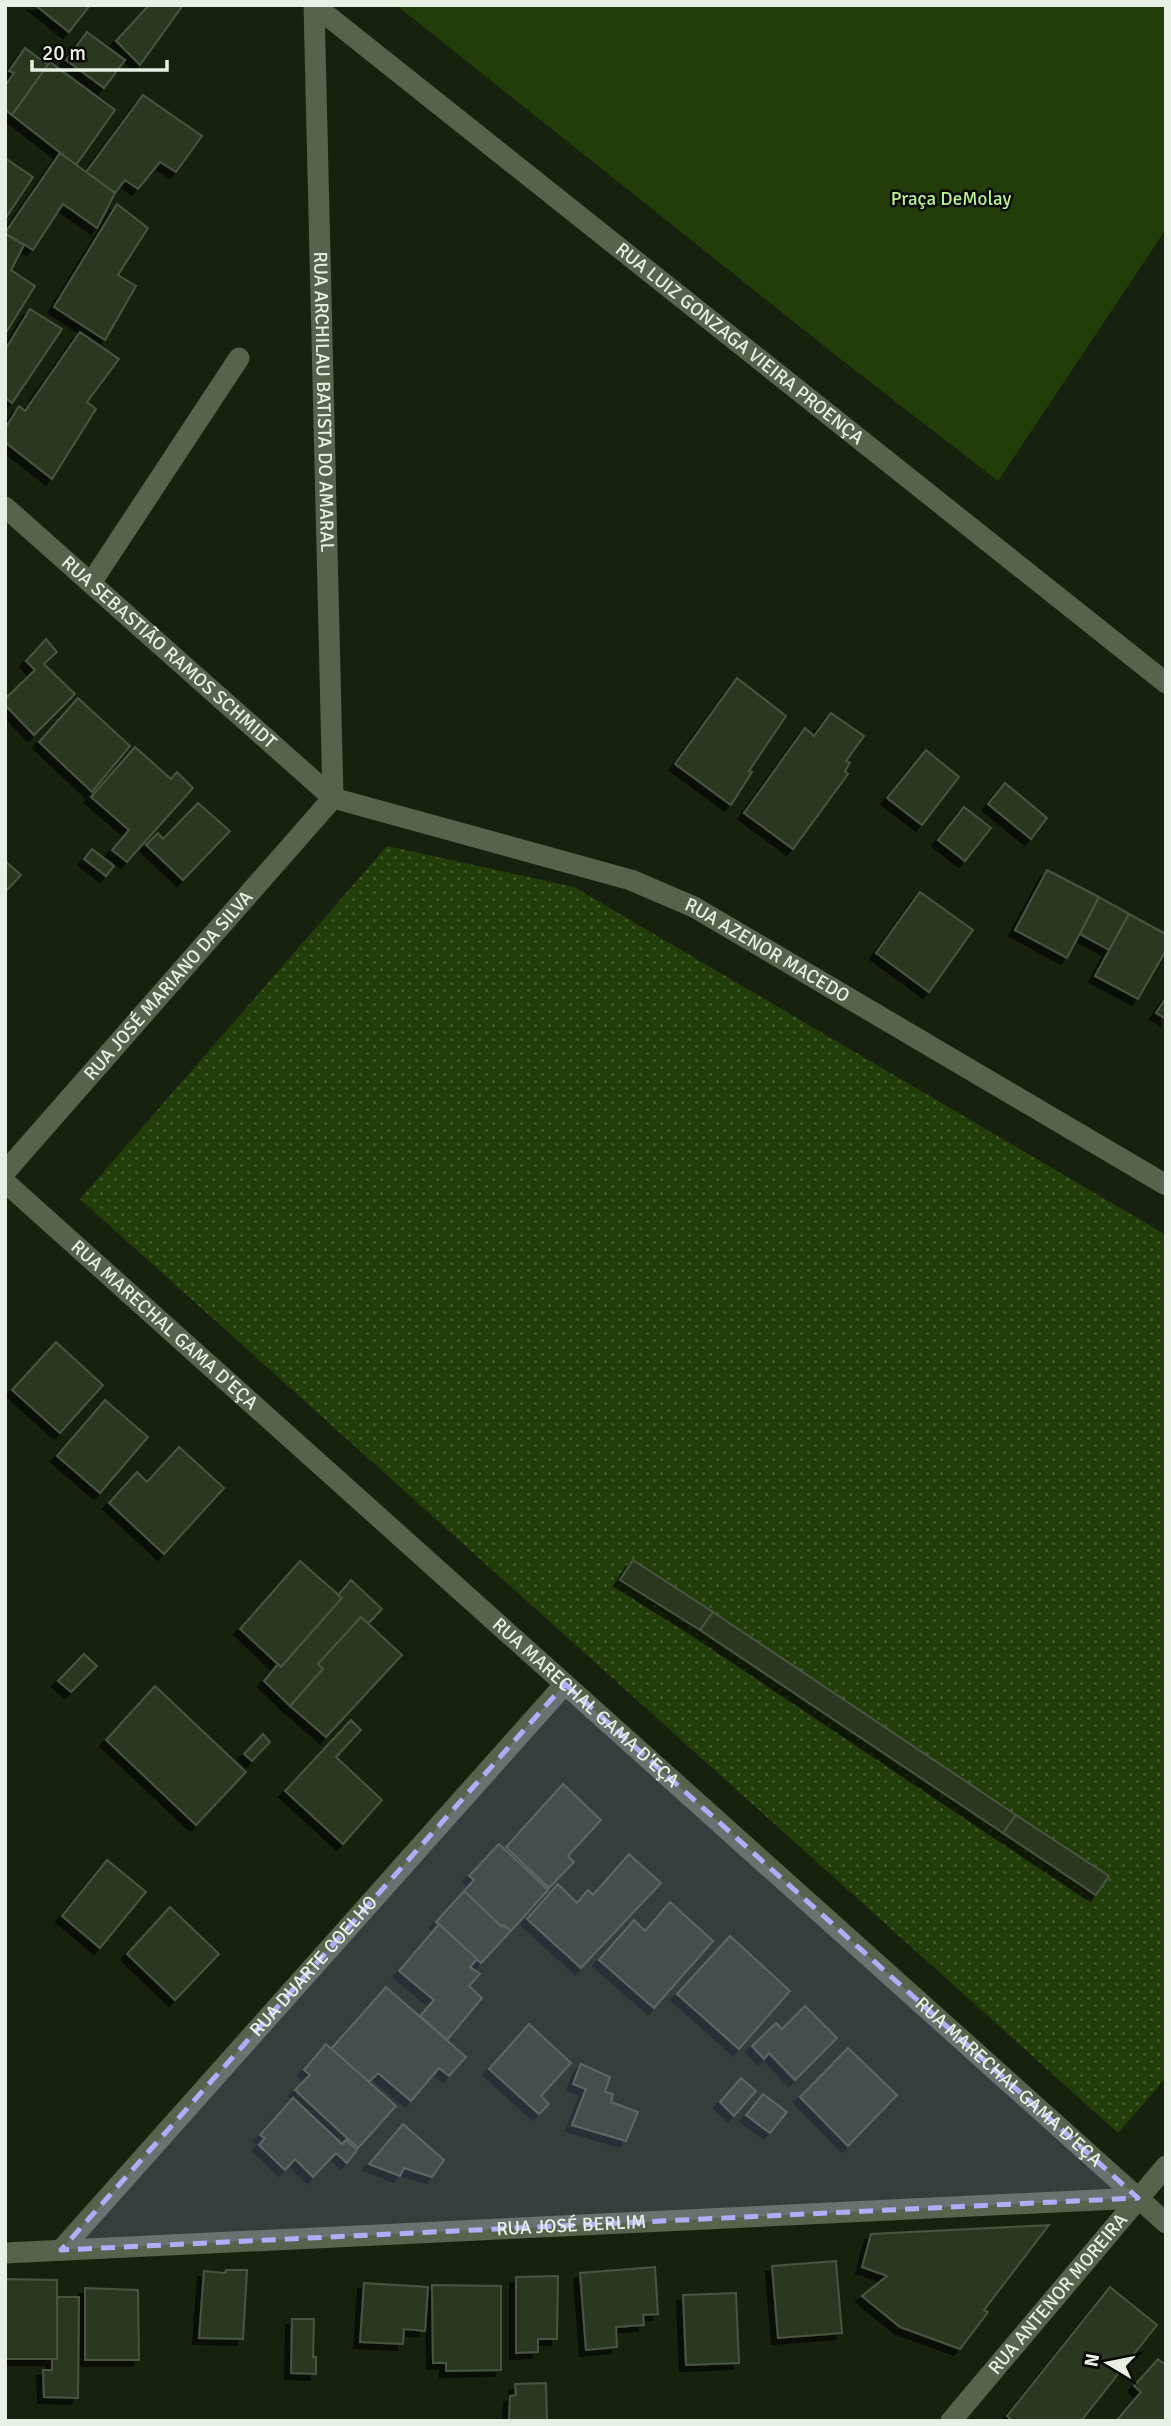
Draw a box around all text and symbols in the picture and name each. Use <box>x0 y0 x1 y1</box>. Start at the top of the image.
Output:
scale bar <box>32 28 166 72</box>
text: 20 m <box>42 40 86 66</box>
park label: Praça DeMolay <box>891 187 1011 211</box>
street label: RUA LUIZ GONZAGA VIEIRA PROENÇA <box>611 238 869 450</box>
street label: RUA ARCHILAU BATISTA DO AMARAL <box>308 251 339 553</box>
street label: RUA SEBASTIÃO RAMOS SCHMIDT <box>56 551 282 755</box>
street label: RUA JOSÉ MARIANO DA SILVA <box>79 885 258 1085</box>
street label: RUA AZENOR MACEDO <box>681 893 854 1008</box>
street label: RUA MARECHAL GAMA D'EÇA <box>66 1235 263 1415</box>
street label: RUA MARECHAL GAMA D'EÇA <box>487 1613 685 1793</box>
street label: RUA DUARTE COELHO <box>245 1891 383 2042</box>
street label: RUA MARECHAL GAMA D'EÇA <box>910 1992 1107 2172</box>
street label: RUA ANTENOR MOREIRA <box>984 2208 1132 2378</box>
street label: RUA JOSÉ BERLIM <box>496 2210 647 2241</box>
north arrow <box>1073 2328 1143 2398</box>

